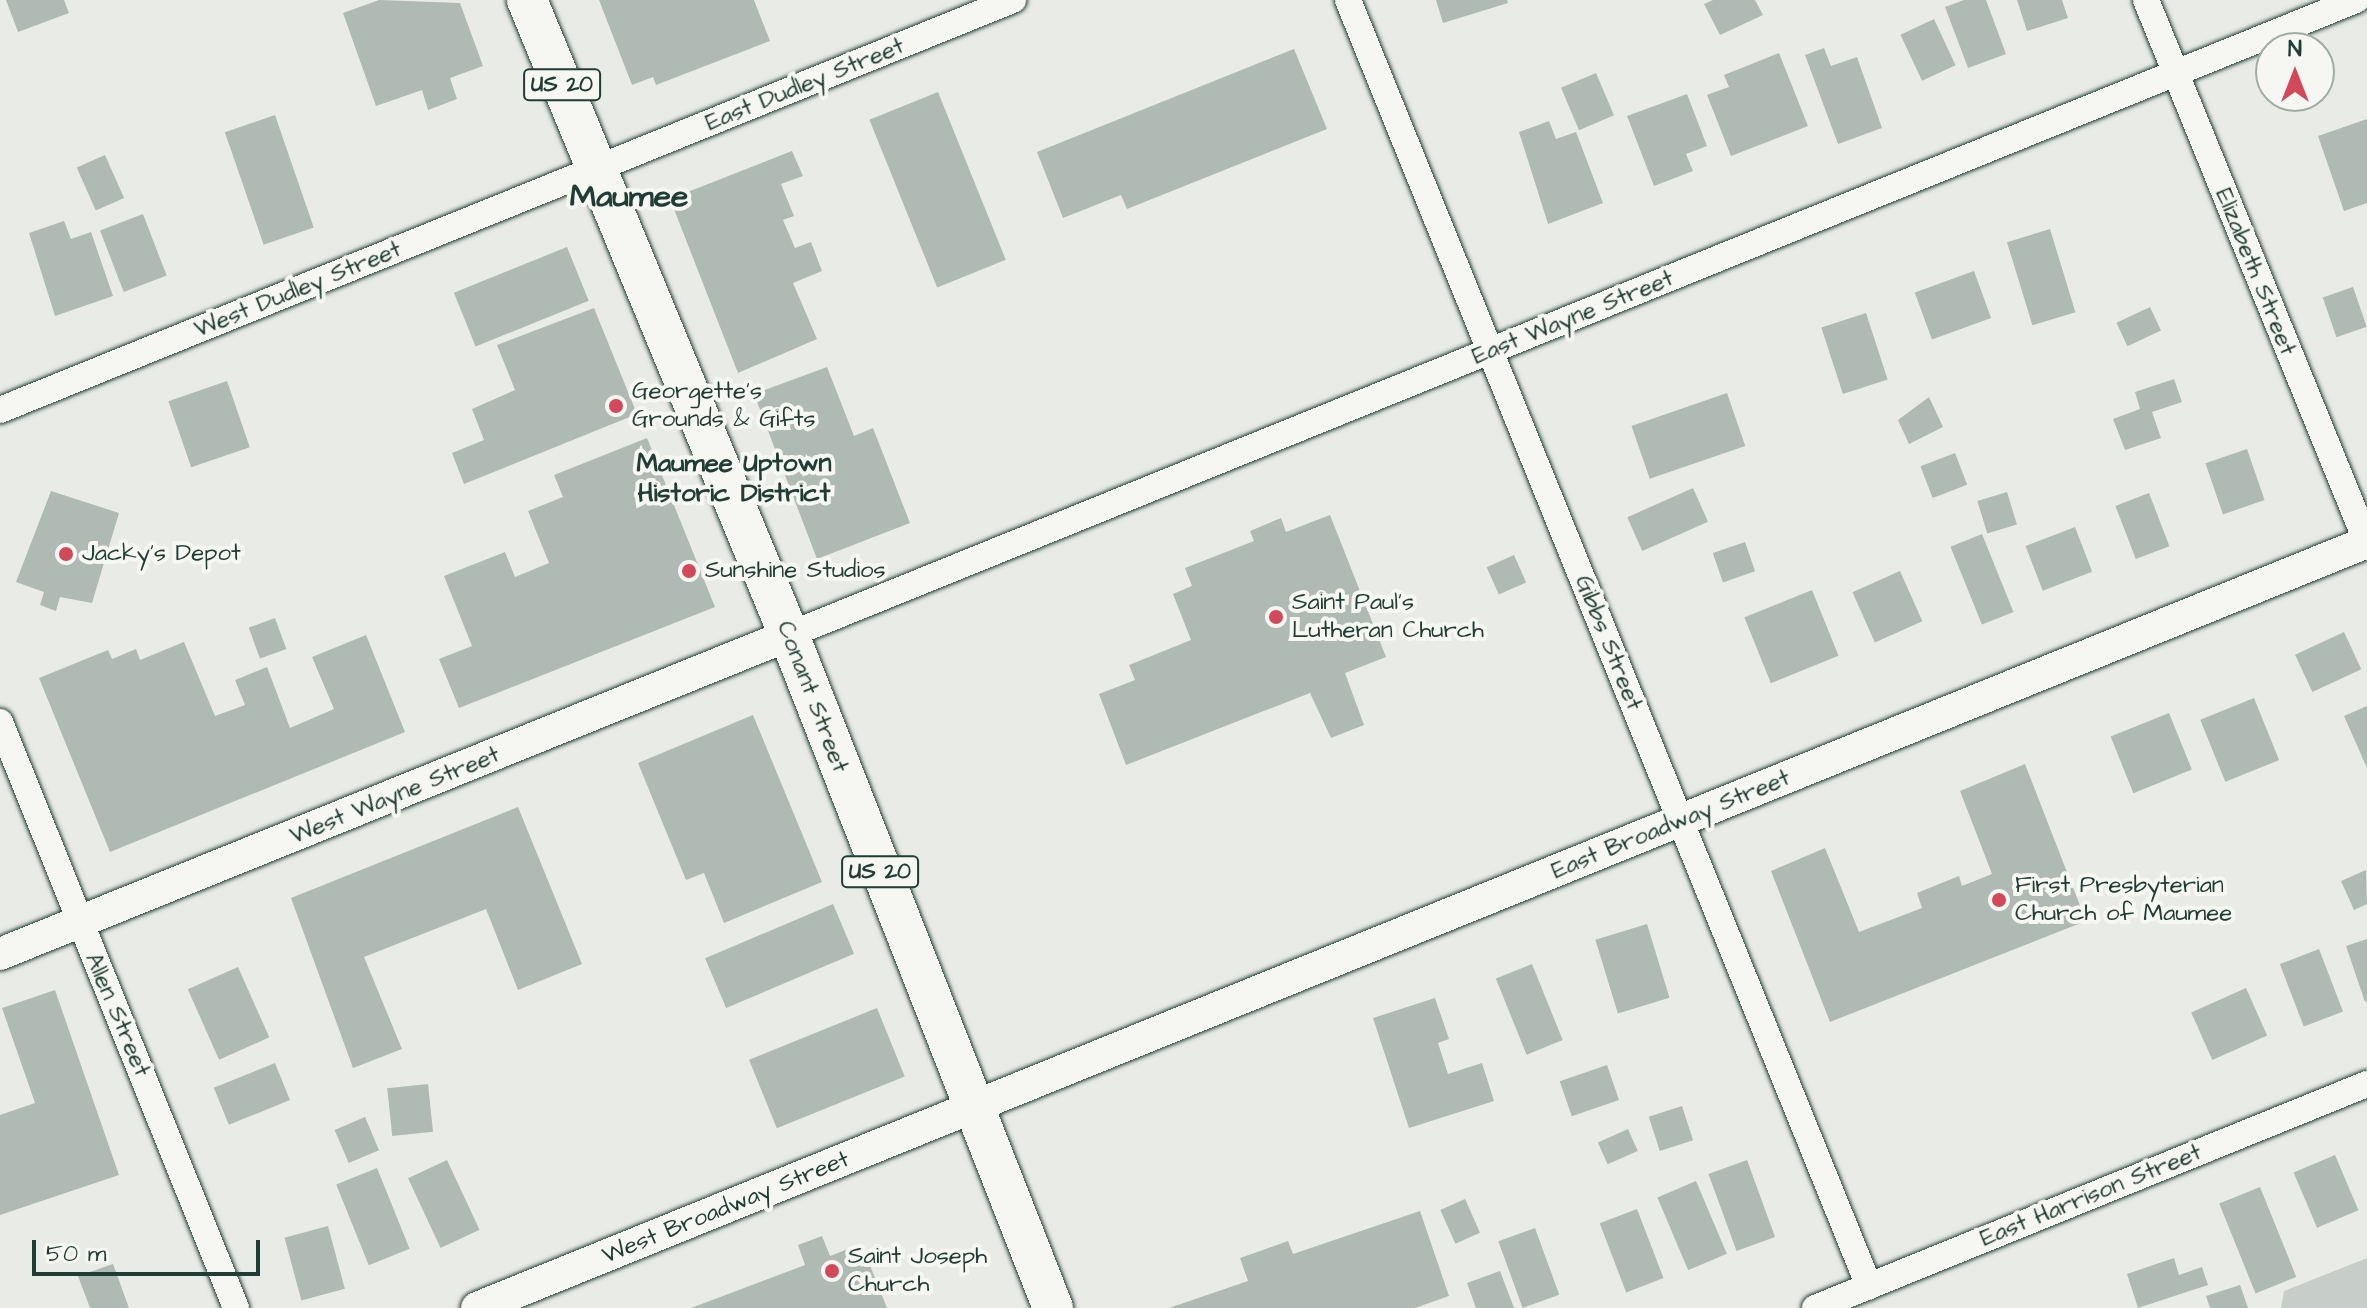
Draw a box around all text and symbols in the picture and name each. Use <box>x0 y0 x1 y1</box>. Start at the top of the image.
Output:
street label: East Dudley Street <box>702 32 908 138</box>
north arrow <box>2255 32 2335 112</box>
text: N <box>2288 34 2302 65</box>
road number: US 20 <box>522 67 602 103</box>
district label: Maumee <box>570 178 688 216</box>
street label: Elizabeth Street <box>2208 184 2302 360</box>
street label: West Dudley Street <box>190 235 406 345</box>
street label: East Wayne Street <box>1468 264 1678 372</box>
place label: Georgette's Grounds & Gifts <box>632 378 815 434</box>
marker: Georgette's Grounds & Gifts <box>607 397 625 415</box>
district label: Maumee Uptown Historic District <box>637 448 831 510</box>
place label: Jacky's Depot <box>82 540 241 568</box>
marker: Jacky's Depot <box>57 545 75 563</box>
place label: Sunshine Studios <box>705 557 886 585</box>
marker: Sunshine Studios <box>680 562 698 580</box>
street label: Gibbs Street <box>1568 571 1648 715</box>
place label: Saint Paul's Lutheran Church <box>1292 589 1484 645</box>
marker: Saint Paul's Lutheran Church <box>1267 608 1285 626</box>
street label: Conant Street <box>770 617 854 777</box>
street label: West Wayne Street <box>286 741 504 851</box>
street label: East Broadway Street <box>1548 764 1794 886</box>
road number: US 20 <box>840 854 920 890</box>
place label: First Presbyterian Church of Maumee <box>2015 872 2232 928</box>
marker: First Presbyterian Church of Maumee <box>1990 891 2008 909</box>
street label: Allen Street <box>78 949 156 1081</box>
street label: East Harrison Street <box>1976 1138 2206 1254</box>
street label: West Broadway Street <box>598 1145 854 1271</box>
scale bar <box>36 1224 264 1274</box>
text: 50 m <box>46 1237 106 1271</box>
place label: Saint Joseph Church <box>848 1243 987 1299</box>
marker: Saint Joseph Church <box>823 1262 841 1280</box>

